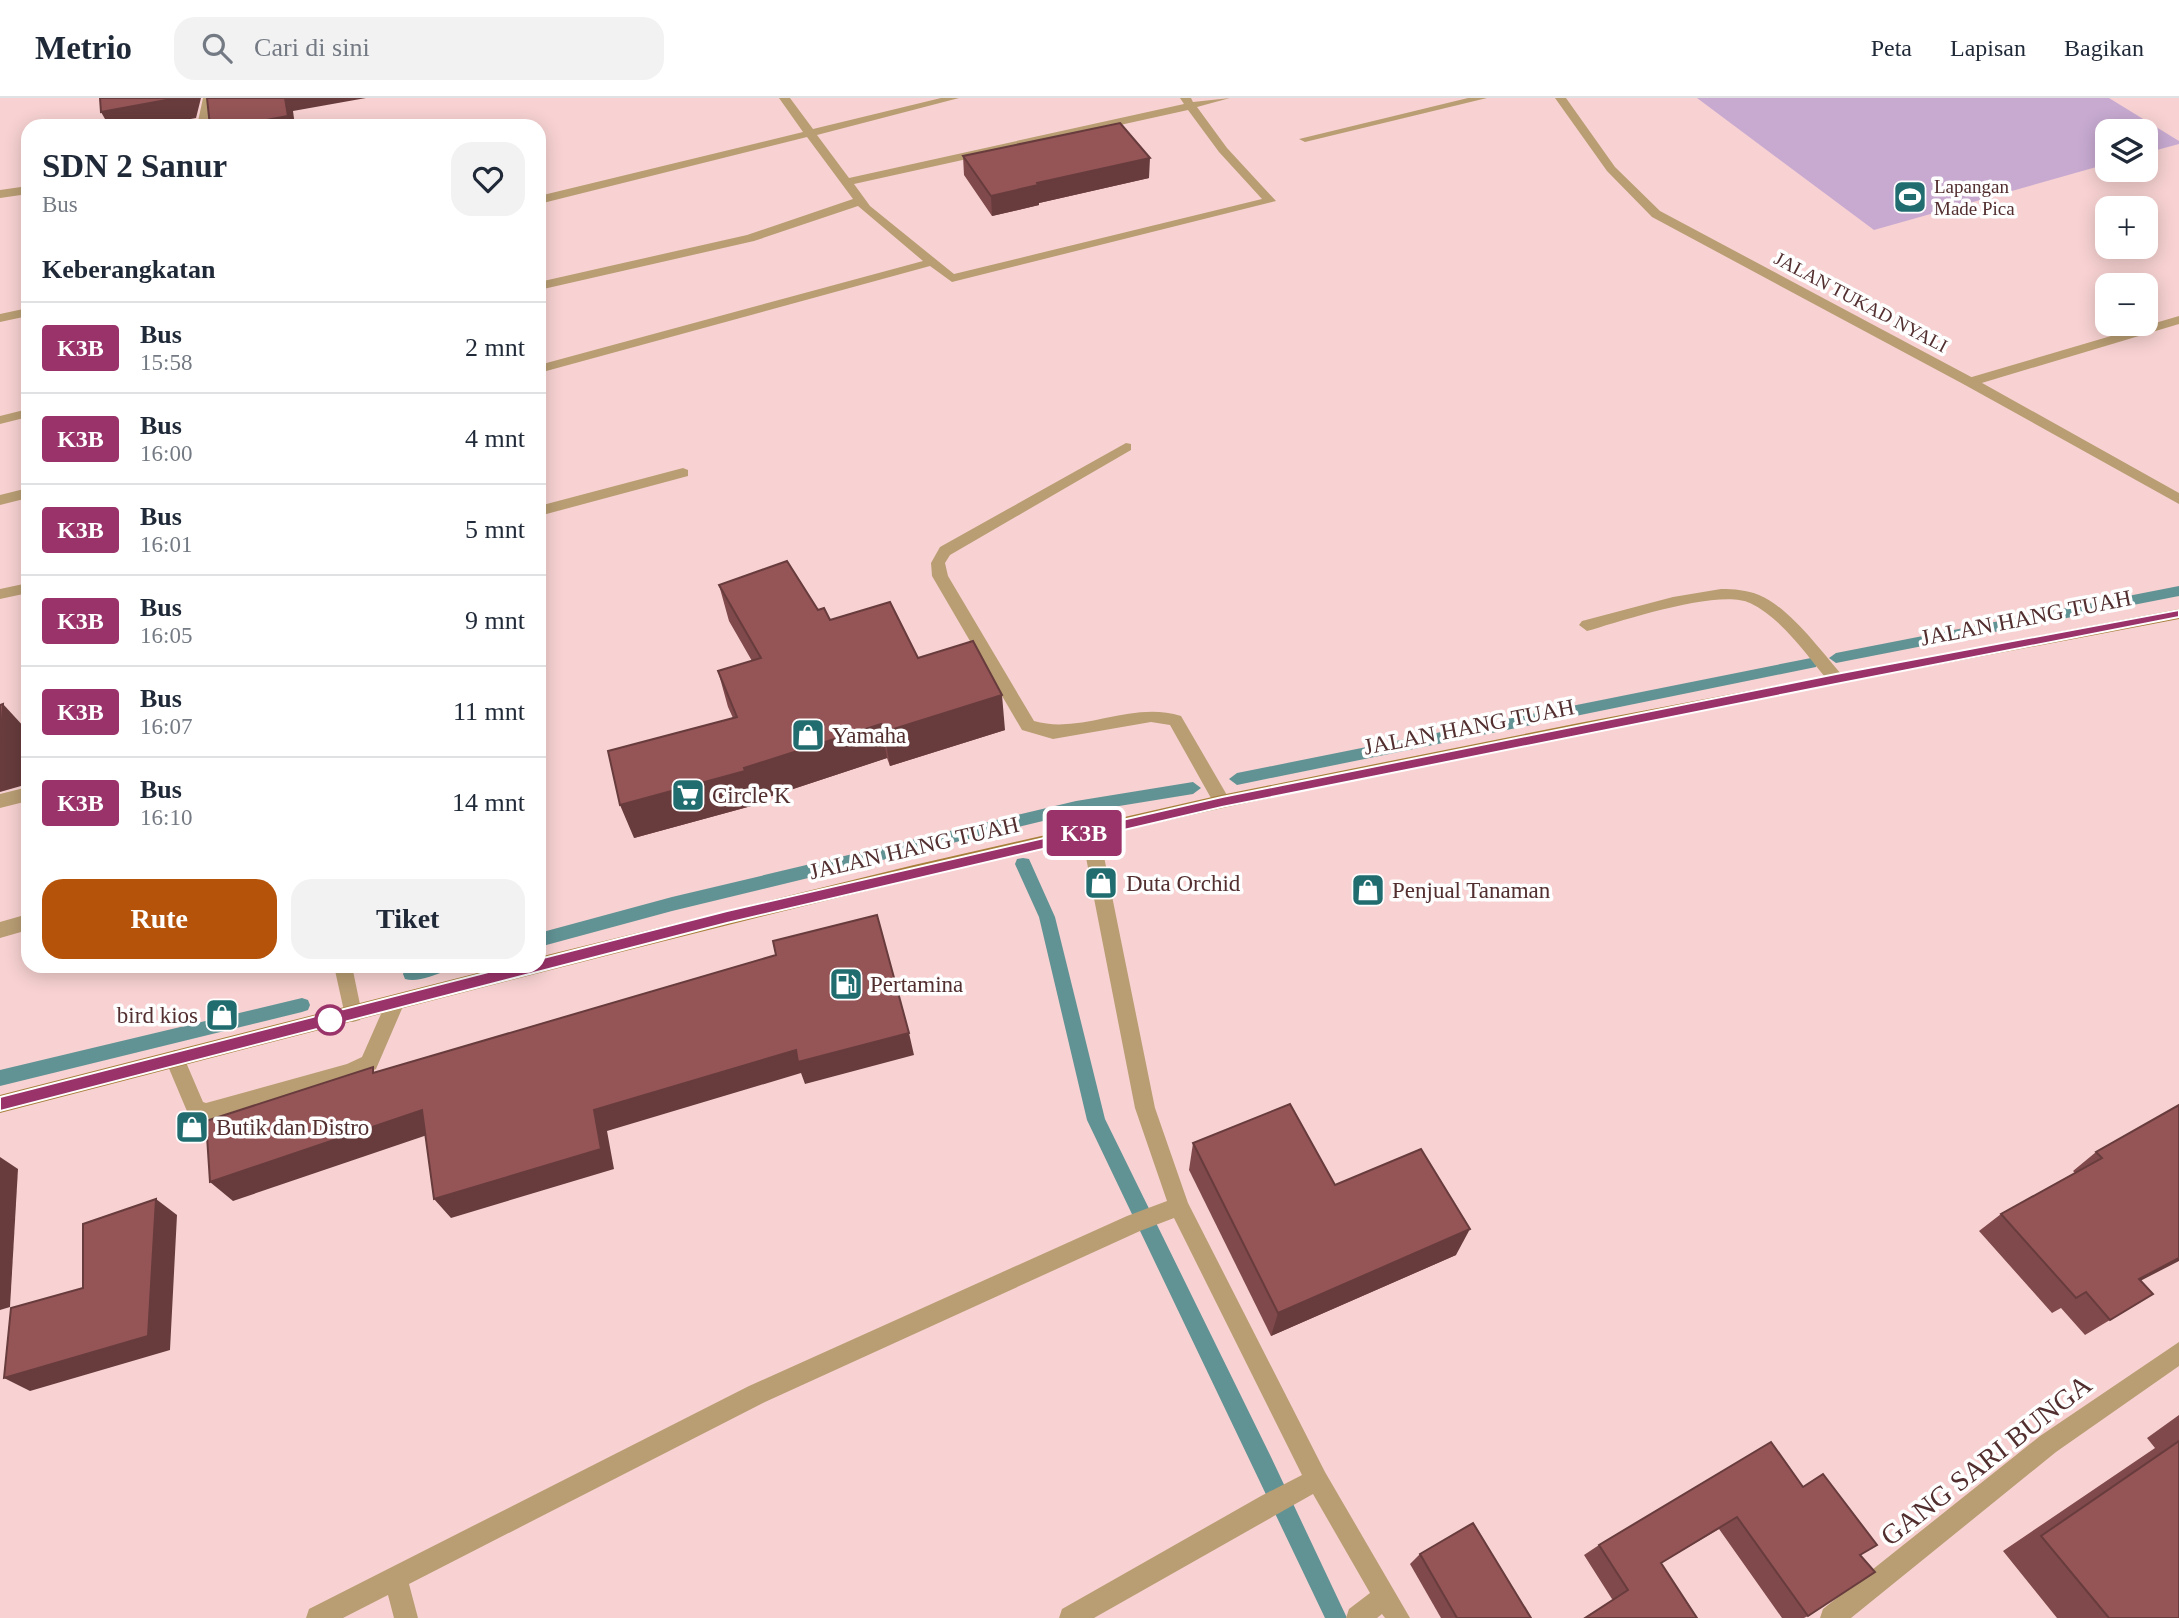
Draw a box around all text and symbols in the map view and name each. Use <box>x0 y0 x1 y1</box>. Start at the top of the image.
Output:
search box <box>174 17 664 80</box>
icon: search <box>198 29 236 67</box>
text: Metrio <box>35 30 132 66</box>
text: Cari di sini <box>254 33 370 62</box>
text: Peta <box>1871 35 1912 61</box>
text: Lapisan <box>1950 35 2026 61</box>
text: Bagikan <box>2064 35 2144 61</box>
map controls <box>2095 119 2158 336</box>
button: layers <box>2095 119 2158 182</box>
button: heart <box>451 142 525 216</box>
text: SDN 2 Sanur <box>42 148 227 184</box>
place label: Lapangan Made Pica <box>1934 176 2015 219</box>
sports icon: Lapangan Made Pica <box>1891 178 1929 216</box>
text: Bus <box>42 192 78 217</box>
button: + <box>2095 196 2158 259</box>
street label: JALAN TUKAD NYALI <box>1771 247 1951 357</box>
text: Keberangkatan <box>42 255 215 284</box>
button: − <box>2095 273 2158 336</box>
text: Bus <box>140 320 182 349</box>
text: 2 mnt <box>465 333 525 362</box>
text: K3B <box>57 335 104 361</box>
text: 15:58 <box>140 350 192 375</box>
text: Bus <box>140 411 182 440</box>
text: 4 mnt <box>465 424 525 453</box>
text: K3B <box>57 426 104 452</box>
text: 16:00 <box>140 441 192 466</box>
text: Bus <box>140 502 182 531</box>
text: 5 mnt <box>465 515 525 544</box>
text: K3B <box>57 517 104 543</box>
text: 16:01 <box>140 532 192 557</box>
street label: JALAN HANG TUAH <box>1918 585 2134 651</box>
text: Bus <box>140 593 182 622</box>
text: 9 mnt <box>465 606 525 635</box>
text: K3B <box>57 608 104 634</box>
text: 16:05 <box>140 623 192 648</box>
text: Bus <box>140 684 182 713</box>
street label: JALAN HANG TUAH <box>1361 694 1577 760</box>
text: 11 mnt <box>453 697 525 726</box>
text: K3B <box>57 699 104 725</box>
text: 16:07 <box>140 714 192 739</box>
shop icon: Yamaha <box>789 716 827 754</box>
place label: Yamaha <box>832 723 906 748</box>
text: Bus <box>140 775 182 804</box>
supermarket icon: Circle K <box>669 776 707 814</box>
place label: Circle K <box>712 783 791 808</box>
text: 14 mnt <box>452 788 525 817</box>
text: K3B <box>57 790 104 816</box>
text: 16:10 <box>140 805 192 830</box>
line badge: K3B <box>1044 810 1124 856</box>
street label: JALAN HANG TUAH <box>807 812 1021 884</box>
text: K3B <box>1061 820 1107 846</box>
shop icon: Duta Orchid <box>1082 864 1120 902</box>
place label: Duta Orchid <box>1126 871 1241 896</box>
shop icon: Penjual Tanaman <box>1349 871 1387 909</box>
place label: Penjual Tanaman <box>1392 878 1551 903</box>
button: Rute <box>42 879 277 959</box>
button: Tiket <box>291 879 525 959</box>
fuel station icon: Pertamina <box>827 965 865 1003</box>
place label: Pertamina <box>870 972 963 997</box>
shop icon: bird kios <box>203 996 241 1034</box>
place label: bird kios <box>117 1003 198 1028</box>
unlabelled marker <box>315 1005 345 1035</box>
shop icon: Butik dan Distro <box>173 1108 211 1146</box>
place label: Butik dan Distro <box>216 1115 369 1140</box>
street label: GANG SARI BUNGA <box>1875 1368 2098 1552</box>

